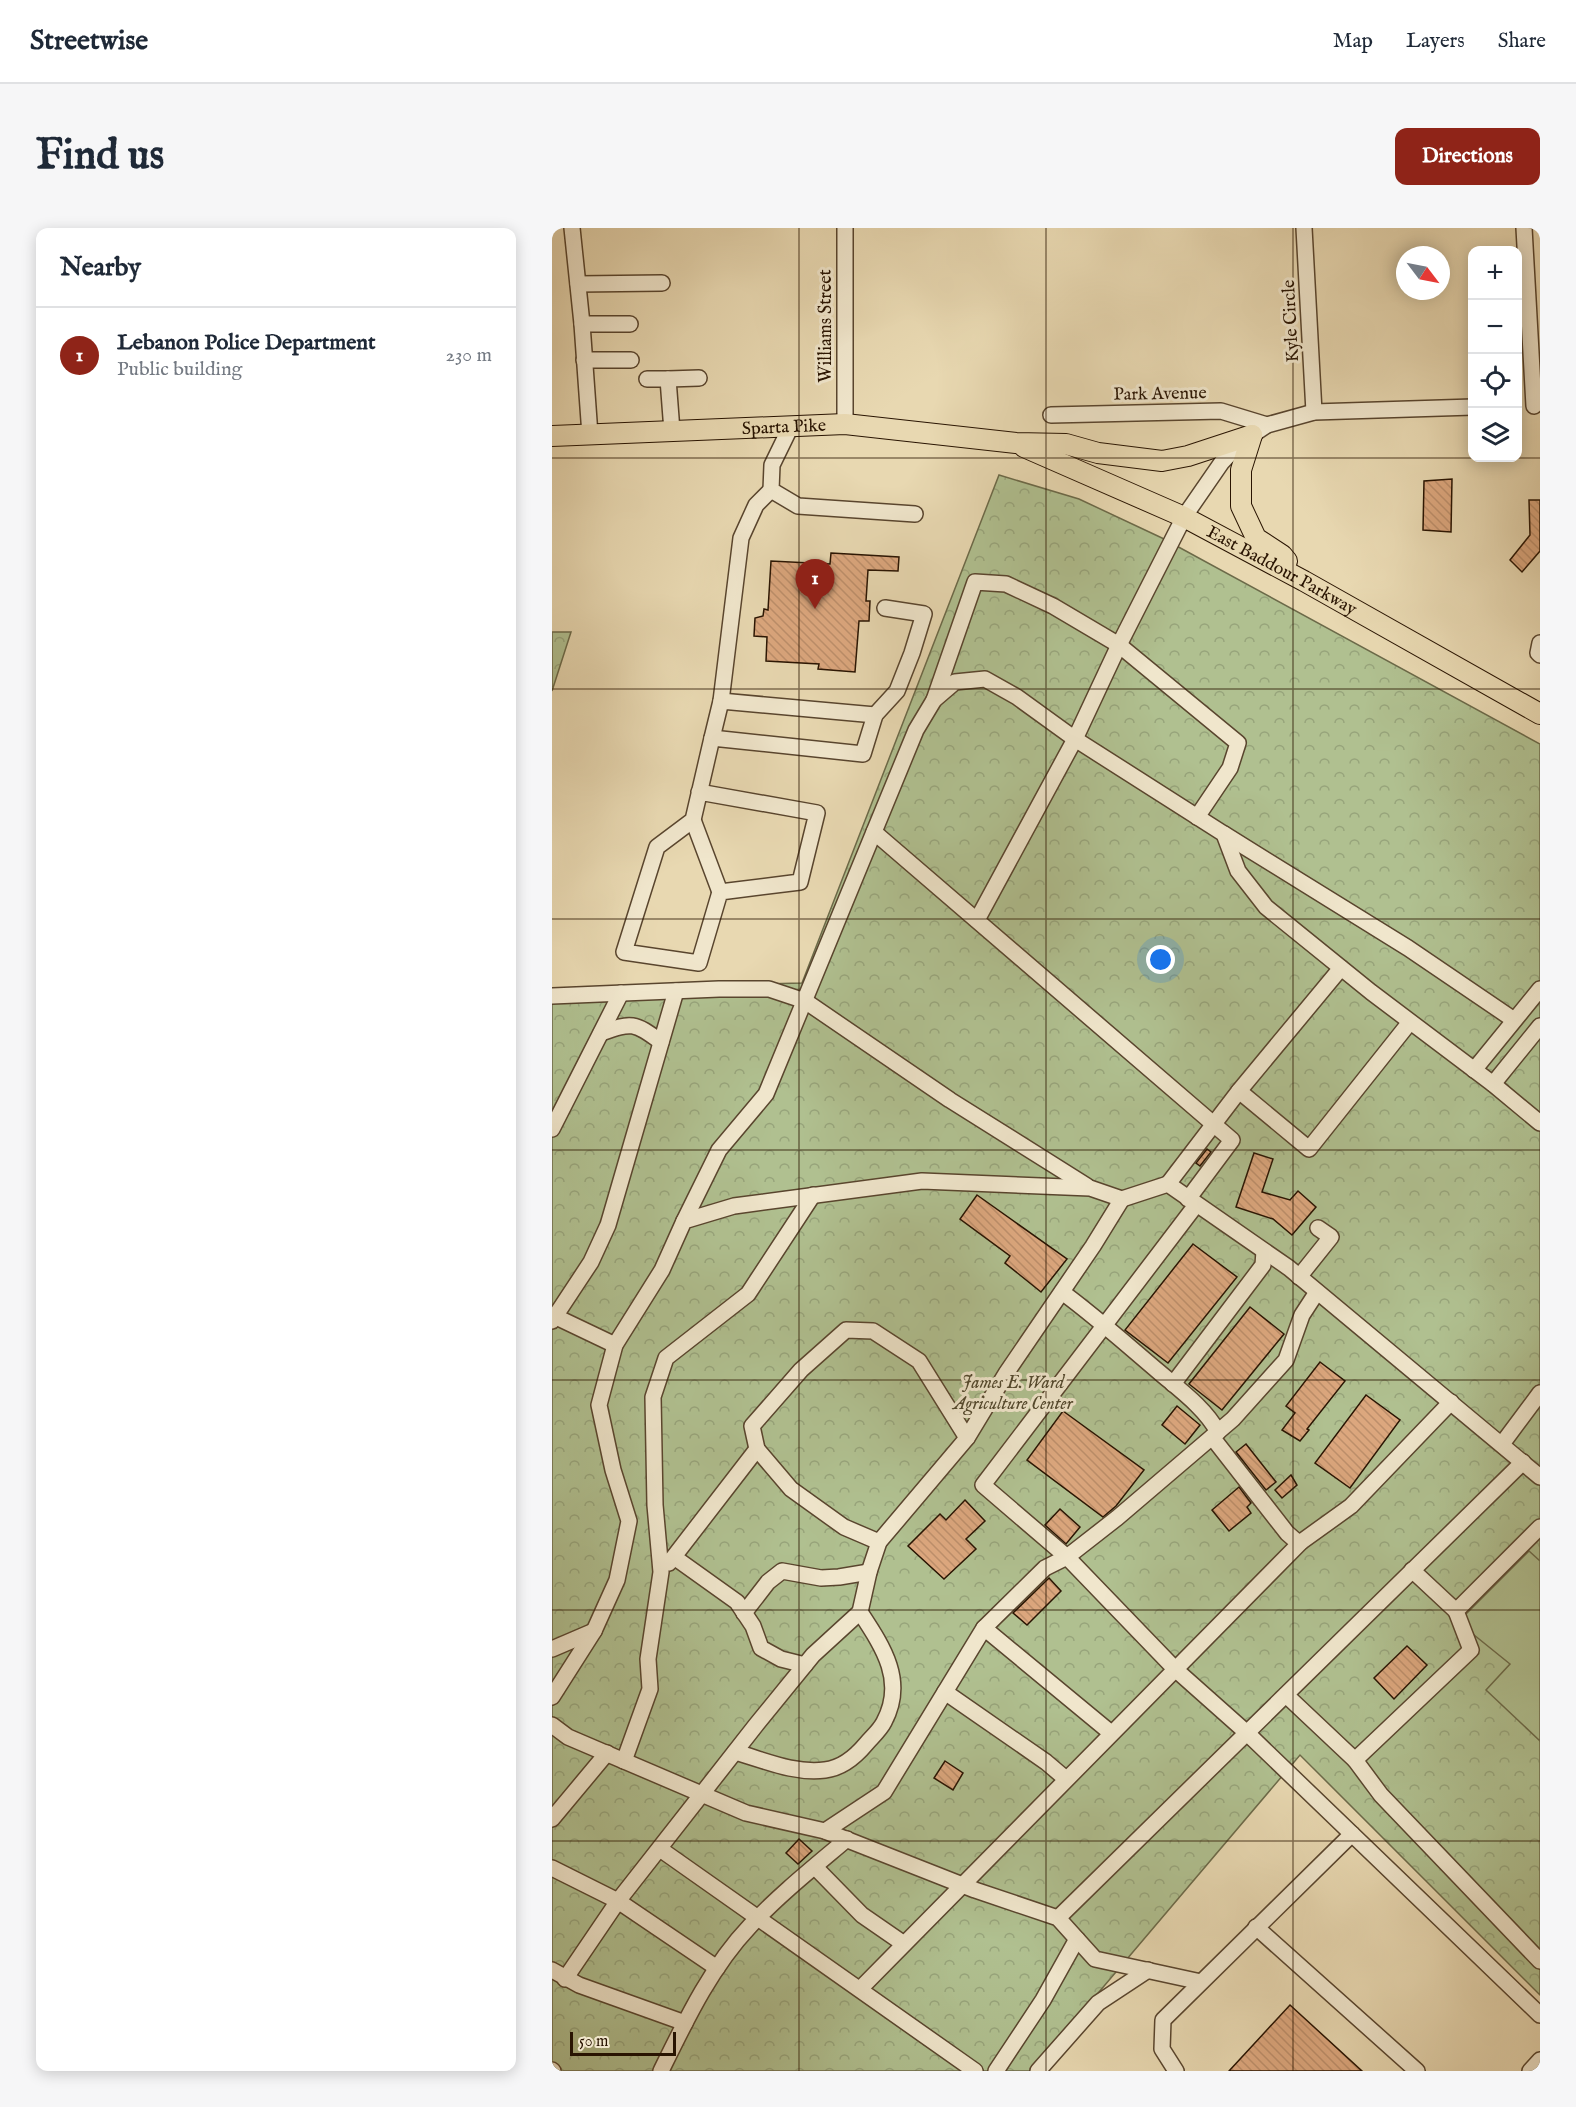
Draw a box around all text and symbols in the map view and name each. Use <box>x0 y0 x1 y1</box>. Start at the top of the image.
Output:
text: Streetwise <box>30 24 148 59</box>
text: Map <box>1333 28 1373 55</box>
text: Layers <box>1406 28 1465 55</box>
text: Share <box>1498 28 1546 55</box>
button: Directions <box>1395 128 1540 185</box>
text: Find us <box>36 130 164 183</box>
north arrow <box>1396 246 1450 300</box>
map controls <box>1468 246 1522 462</box>
button: + <box>1468 246 1522 300</box>
text: Nearby <box>60 251 141 284</box>
street label: Williams Street <box>815 269 838 383</box>
street label: Kyle Circle <box>1278 279 1305 363</box>
button: − <box>1468 300 1522 354</box>
text: Lebanon Police Department <box>117 329 376 357</box>
text: 1 <box>76 343 83 368</box>
text: 230 m <box>446 343 492 368</box>
button: locate <box>1468 354 1522 408</box>
text: Public building <box>117 357 242 382</box>
street label: Park Avenue <box>1113 382 1207 407</box>
button: layers <box>1468 408 1522 462</box>
street label: Sparta Pike <box>741 415 826 441</box>
street label: East Baddour Parkway <box>1202 521 1361 621</box>
pin: 1 <box>796 560 834 609</box>
your location <box>1146 945 1175 974</box>
park label: James E. Ward Agriculture Center <box>951 1372 1074 1416</box>
scale bar <box>570 2029 676 2056</box>
text: 50 m <box>579 2032 608 2052</box>

